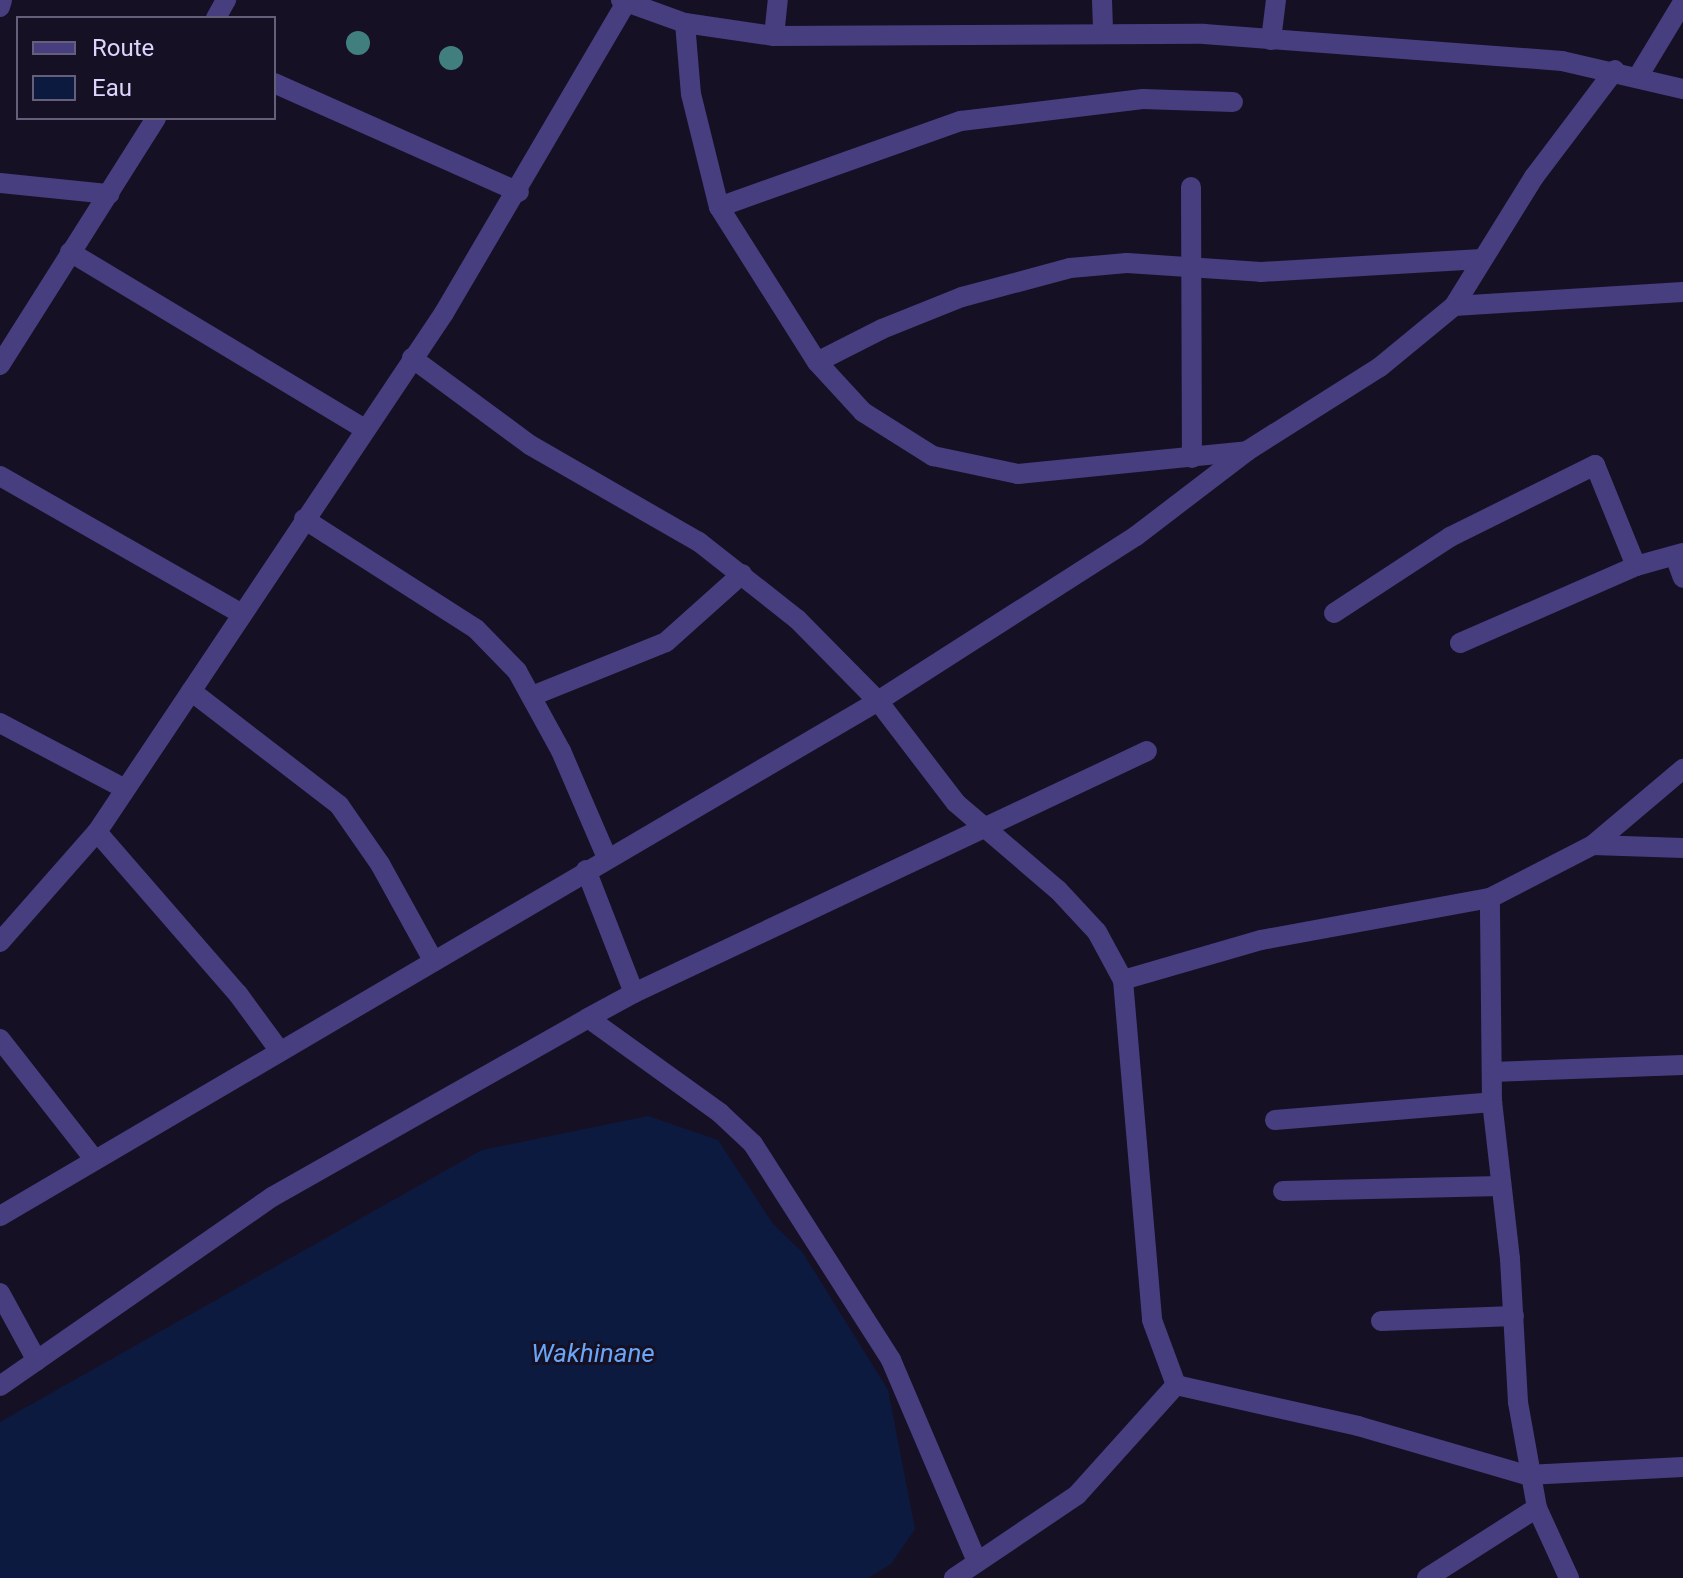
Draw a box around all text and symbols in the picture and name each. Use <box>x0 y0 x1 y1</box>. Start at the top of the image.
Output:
legend <box>16 16 276 120</box>
text: Route <box>92 34 154 62</box>
text: Eau <box>92 74 132 102</box>
water label: Wakhinane <box>531 1338 655 1370</box>

